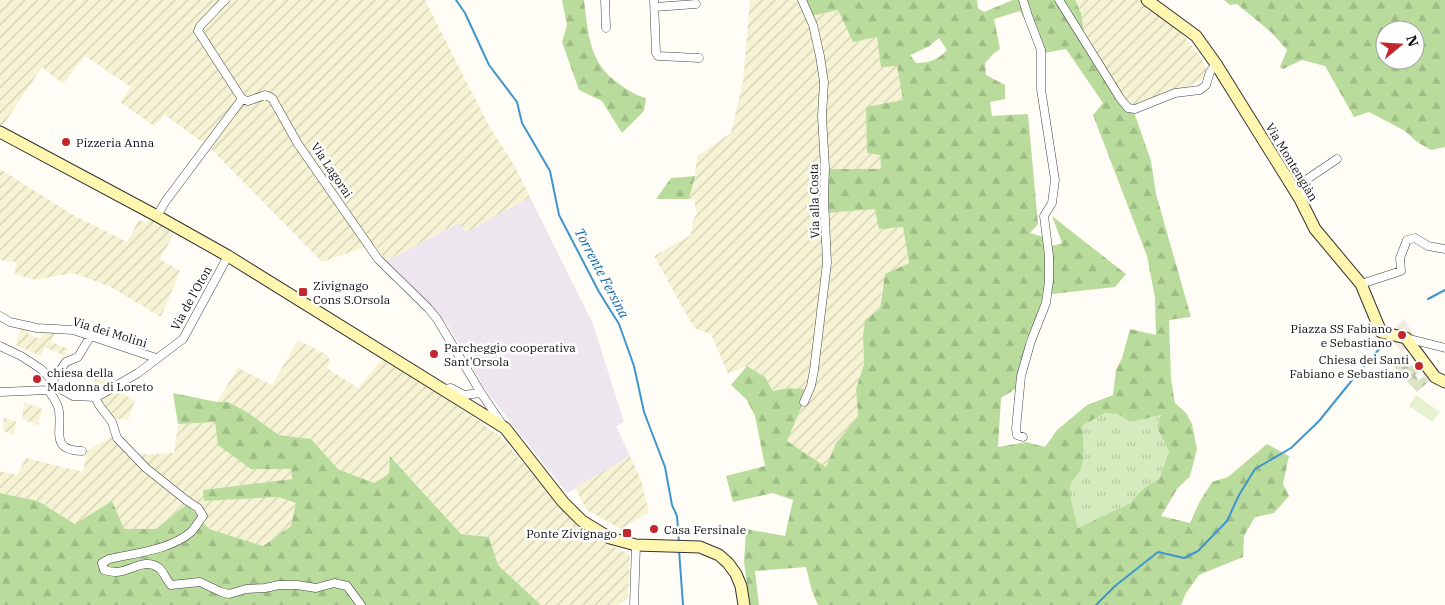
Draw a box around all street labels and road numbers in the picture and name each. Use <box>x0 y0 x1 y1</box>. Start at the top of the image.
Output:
street label: Via Montengiàn <box>1263 120 1321 204</box>
street label: Via Lagorai <box>308 140 356 201</box>
street label: Via alla Costa <box>806 163 822 239</box>
street label: Via de l'Oton <box>167 263 215 333</box>
street label: Via dei Molini <box>71 314 149 351</box>

